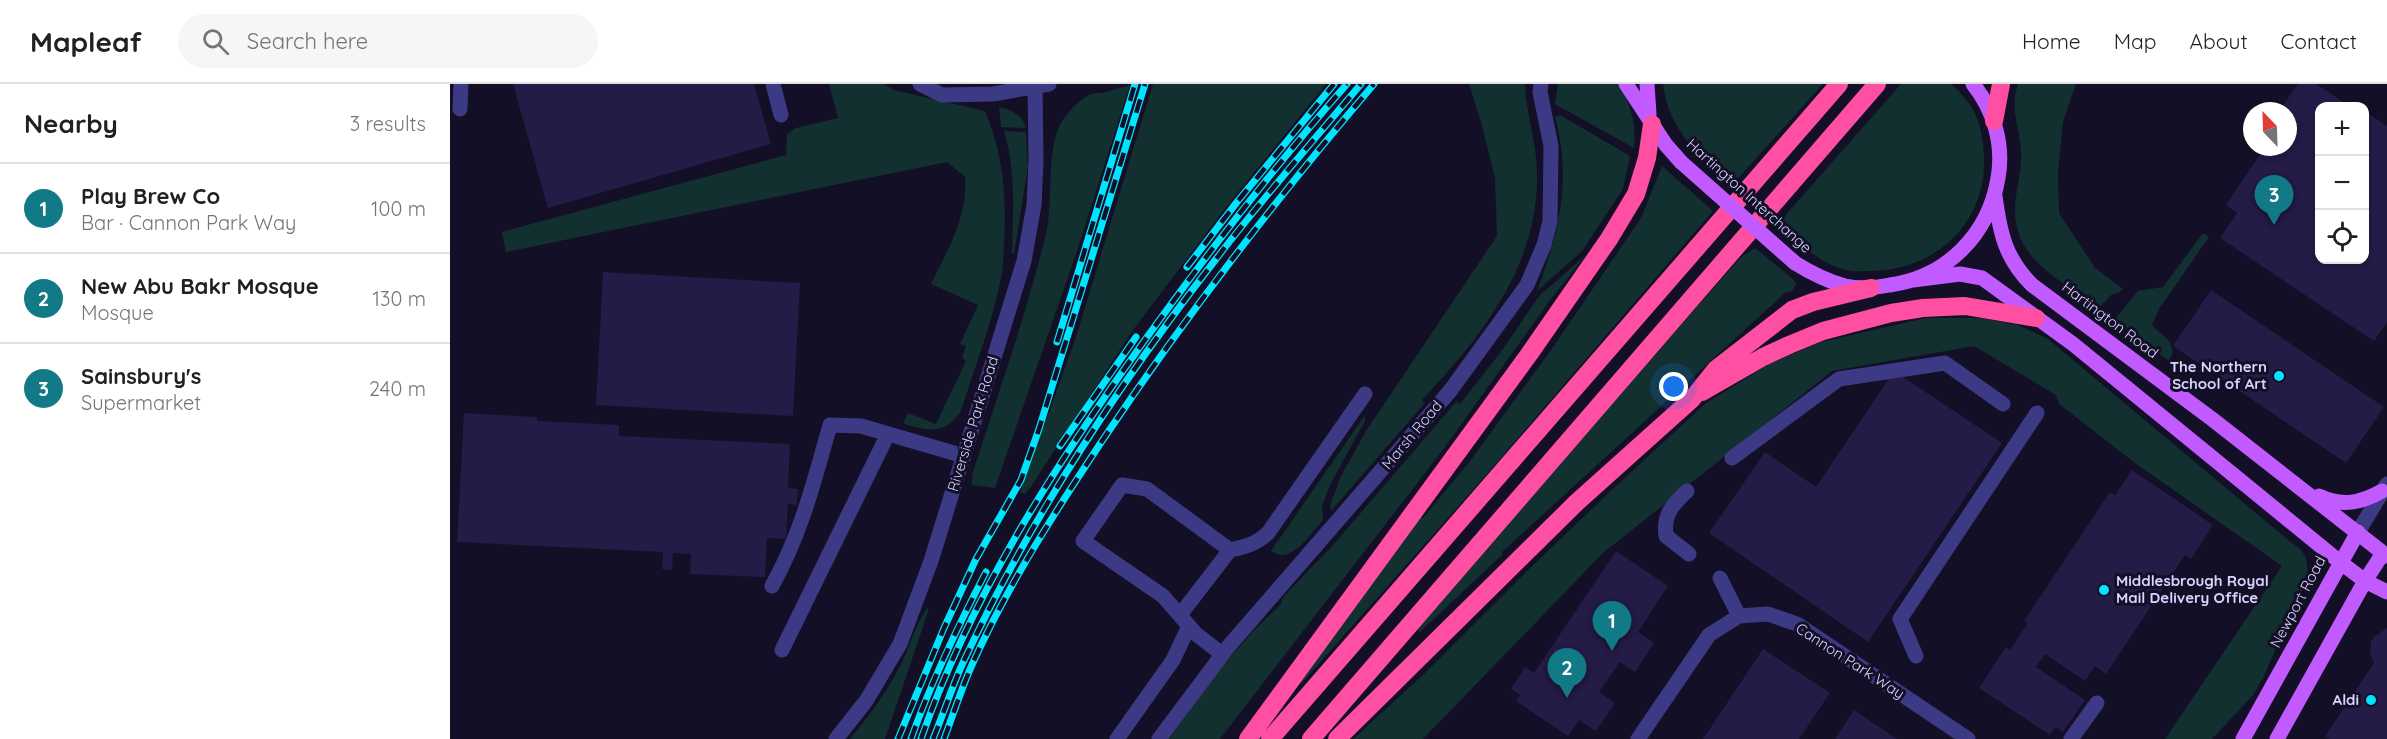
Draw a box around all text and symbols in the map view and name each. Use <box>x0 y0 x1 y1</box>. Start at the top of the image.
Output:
search box <box>178 14 598 68</box>
text: Mapleaf <box>30 24 142 59</box>
icon: search <box>199 25 232 58</box>
text: Search here <box>247 27 368 55</box>
text: Home <box>2022 28 2081 54</box>
text: Map <box>2114 28 2157 54</box>
text: About <box>2190 28 2248 54</box>
text: Contact <box>2281 28 2357 54</box>
north arrow <box>2243 102 2297 156</box>
map controls <box>2315 102 2369 264</box>
button: + <box>2315 102 2369 156</box>
text: Nearby <box>24 107 118 140</box>
text: 3 results <box>350 111 426 136</box>
street label: Hartington Interchange <box>1683 134 1816 257</box>
button: − <box>2315 156 2369 210</box>
pin: 3 <box>2254 176 2294 225</box>
text: Play Brew Co <box>81 182 220 210</box>
text: 1 <box>40 196 47 221</box>
text: 100 m <box>371 196 426 221</box>
text: Bar · Cannon Park Way <box>81 210 296 235</box>
button: locate <box>2315 210 2369 264</box>
text: New Abu Bakr Mosque <box>81 272 319 300</box>
street label: Hartington Road <box>2058 277 2162 362</box>
text: 2 <box>38 286 49 311</box>
text: 130 m <box>373 286 426 311</box>
text: Mosque <box>81 300 154 325</box>
street label: Riverside Park Road <box>943 354 1002 494</box>
place label: The Northern School of Art <box>2170 357 2267 393</box>
text: Sainsbury's <box>81 362 201 390</box>
marker: The Northern School of Art <box>2272 369 2286 383</box>
your location <box>1659 372 1688 401</box>
text: 3 <box>38 376 49 401</box>
text: 240 m <box>369 376 426 401</box>
text: Supermarket <box>81 390 201 415</box>
street label: Marsh Road <box>1377 396 1446 473</box>
street label: Newport Road <box>2265 553 2330 651</box>
place label: Middlesbrough Royal Mail Delivery Office <box>2116 571 2269 607</box>
marker: Middlesbrough Royal Mail Delivery Office <box>2097 583 2111 597</box>
pin: 1 <box>1592 602 1632 651</box>
street label: Cannon Park Way <box>1792 618 1908 703</box>
pin: 2 <box>1548 648 1586 698</box>
place label: Aldi <box>2333 690 2359 709</box>
marker: Aldi <box>2364 693 2378 707</box>

